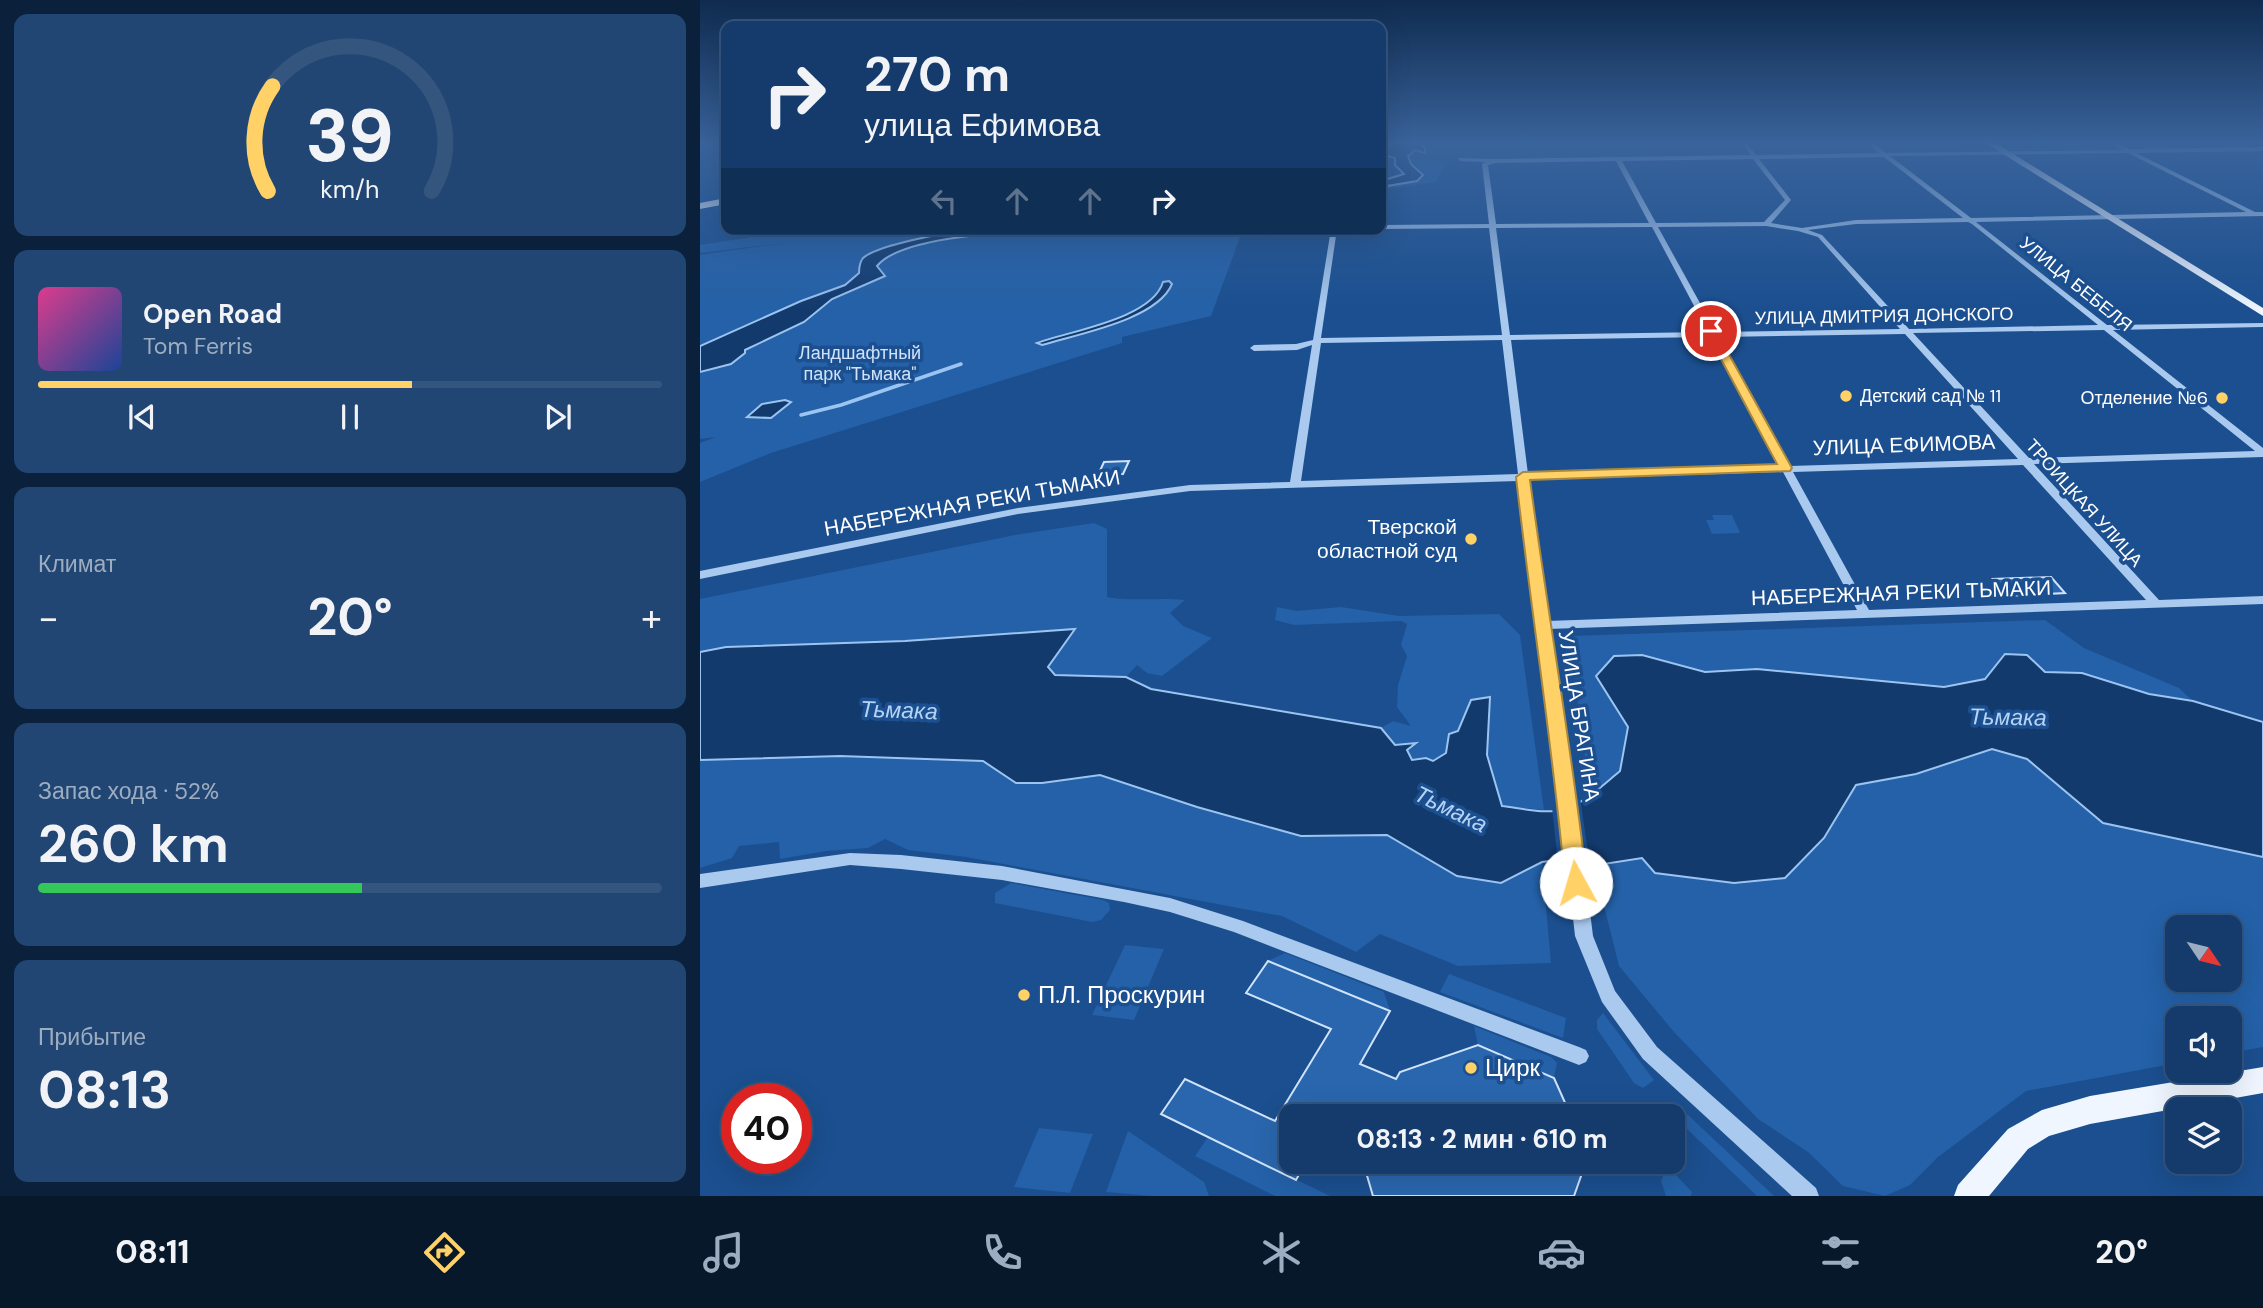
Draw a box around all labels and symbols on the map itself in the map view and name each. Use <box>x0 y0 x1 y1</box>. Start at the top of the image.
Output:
street label: УЛИЦА БЕБЕЛЯ <box>2015 231 2137 337</box>
pin <box>1681 301 1741 361</box>
street label: УЛИЦА ДМИТРИЯ ДОНСКОГО <box>1754 302 2014 330</box>
park label: Ландшафтный парк "Тьмака" <box>799 341 921 386</box>
place label: Детский сад № 11 <box>1860 384 2001 408</box>
place label: Отделение №6 <box>2081 386 2208 410</box>
marker: Детский сад № 11 <box>1838 388 1854 404</box>
marker: Отделение №6 <box>2214 390 2230 406</box>
street label: УЛИЦА ЕФИМОВА <box>1812 428 1996 462</box>
street label: ТРОИЦКАЯ УЛИЦА <box>2020 434 2148 572</box>
street label: НАБЕРЕЖНАЯ РЕКИ ТЬМАКИ <box>822 463 1122 543</box>
place label: Тверской областной суд <box>1317 513 1457 565</box>
marker: Тверской областной суд <box>1463 531 1479 547</box>
street label: НАБЕРЕЖНАЯ РЕКИ ТЬМАКИ <box>1751 574 2051 612</box>
street label: УЛИЦА БРАГИНА <box>1552 629 1606 803</box>
water label: Тьмака <box>860 694 938 726</box>
water label: Тьмака <box>1969 701 2047 733</box>
water label: Тьмака <box>1410 779 1492 839</box>
position arrow <box>1539 846 1613 920</box>
north arrow <box>2165 915 2242 992</box>
place label: П.Л. Проскурин <box>1038 979 1205 1010</box>
marker: П.Л. Проскурин <box>1016 987 1032 1003</box>
place label: Цирк <box>1485 1052 1541 1083</box>
marker: Цирк <box>1463 1060 1479 1076</box>
speed limit sign: 40 <box>721 1083 812 1174</box>

